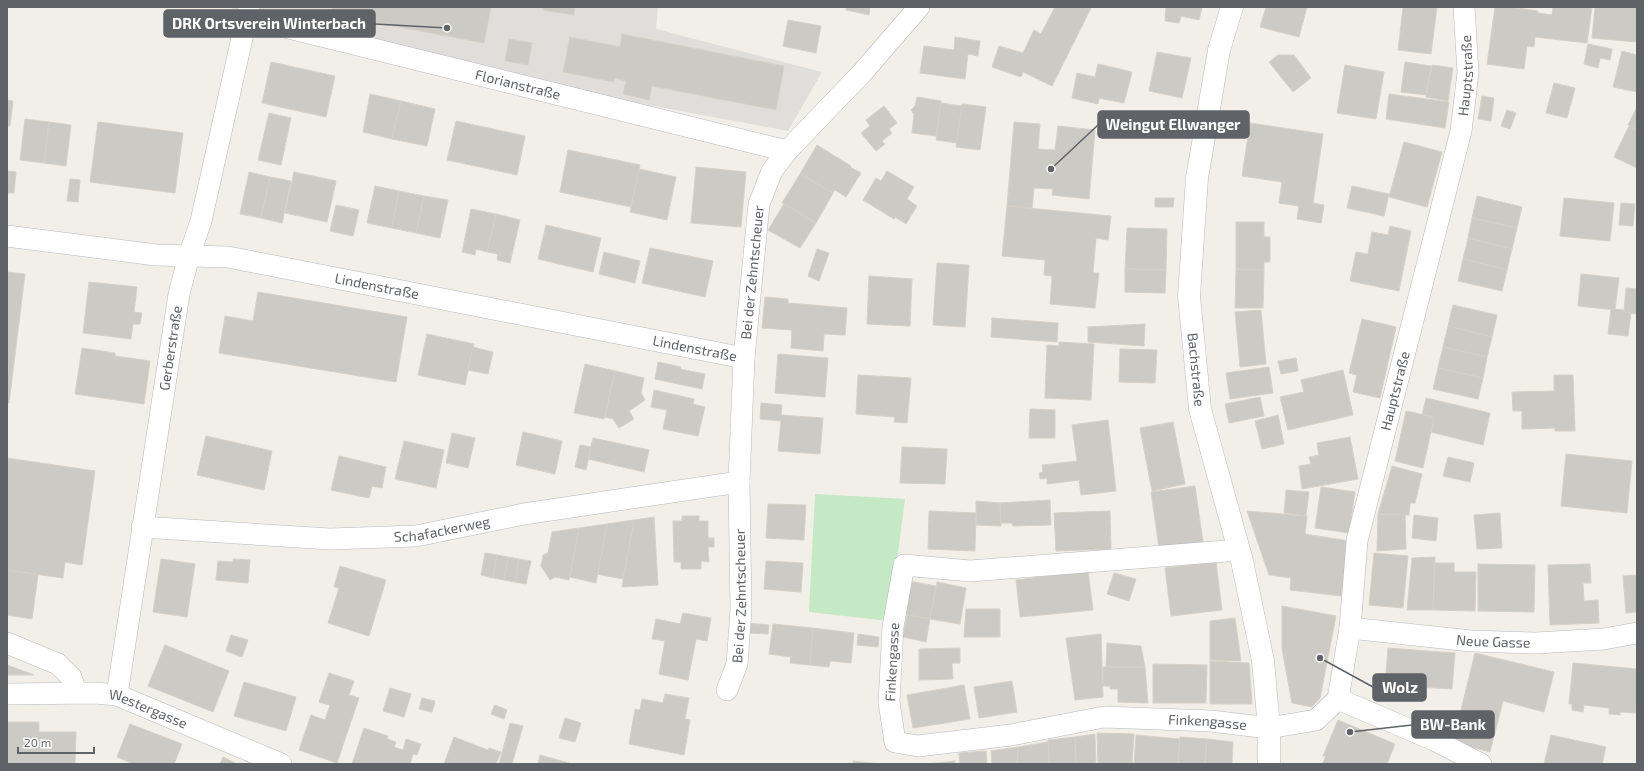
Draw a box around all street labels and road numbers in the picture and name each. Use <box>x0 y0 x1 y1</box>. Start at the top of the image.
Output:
street label: Hauptstraße <box>1454 35 1476 117</box>
street label: Florianstraße <box>474 65 562 103</box>
street label: Bei der Zehntscheuer <box>737 204 767 340</box>
street label: Lindenstraße <box>334 269 421 302</box>
street label: Gerberstraße <box>155 304 185 392</box>
street label: Lindenstraße <box>652 331 738 364</box>
street label: Bachstraße <box>1185 332 1209 407</box>
street label: Hauptstraße <box>1376 349 1413 432</box>
street label: Schafackerweg <box>394 512 492 545</box>
street label: Bei der Zehntscheuer <box>728 528 749 664</box>
street label: Finkengasse <box>881 622 902 702</box>
street label: Neue Gasse <box>1455 630 1531 651</box>
street label: Westergasse <box>109 685 190 732</box>
street label: Finkengasse <box>1168 710 1248 733</box>

